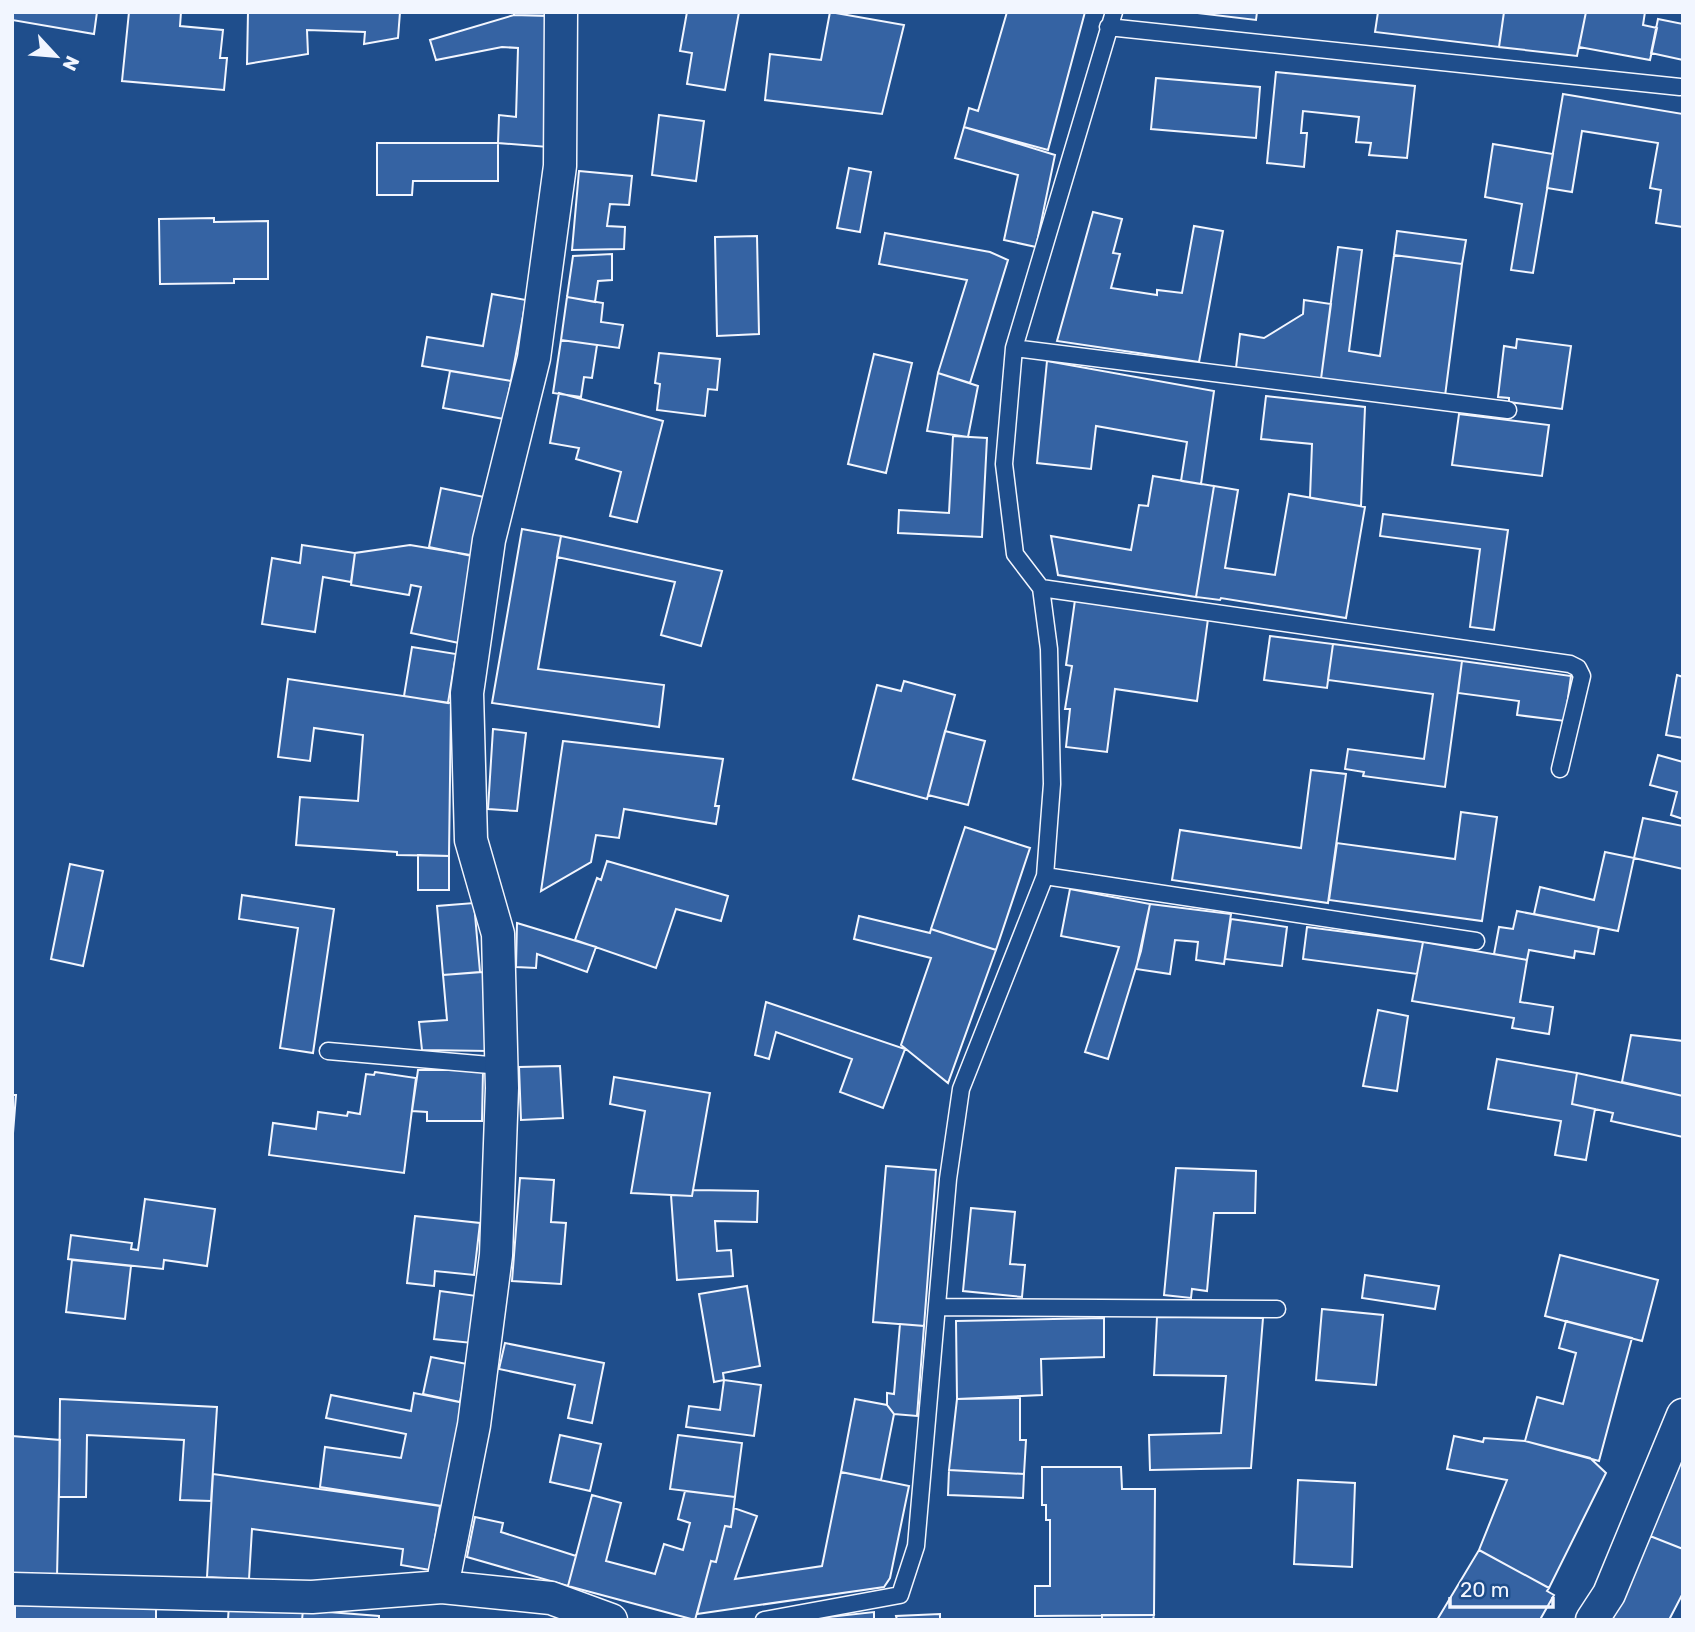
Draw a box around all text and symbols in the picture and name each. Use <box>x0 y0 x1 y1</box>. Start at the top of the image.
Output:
north arrow <box>21 21 91 91</box>
text: N <box>57 52 84 74</box>
scale bar <box>1450 1566 1553 1610</box>
text: 20 m <box>1460 1577 1509 1602</box>

